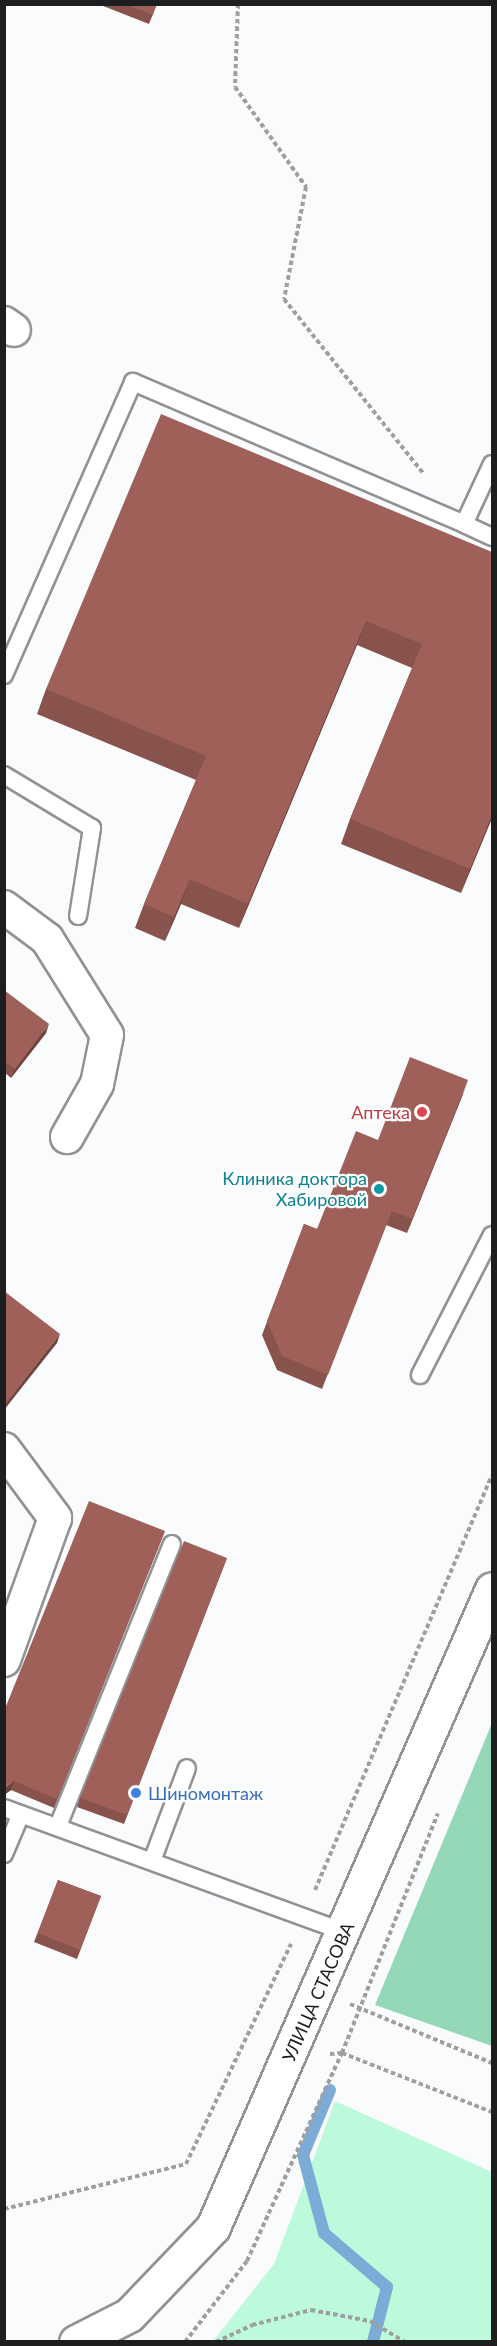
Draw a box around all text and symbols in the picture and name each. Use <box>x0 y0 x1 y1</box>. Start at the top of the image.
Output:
place label: Аптека <box>351 1101 410 1123</box>
marker: Аптека <box>415 1105 429 1119</box>
place label: Клиника доктора Хабировой <box>222 1168 367 1210</box>
marker: Клиника доктора Хабировой <box>372 1182 386 1196</box>
place label: Шиномонтаж <box>148 1782 263 1804</box>
marker: Шиномонтаж <box>129 1786 143 1800</box>
street label: УЛИЦА СТАСОВА <box>277 1919 359 2065</box>

